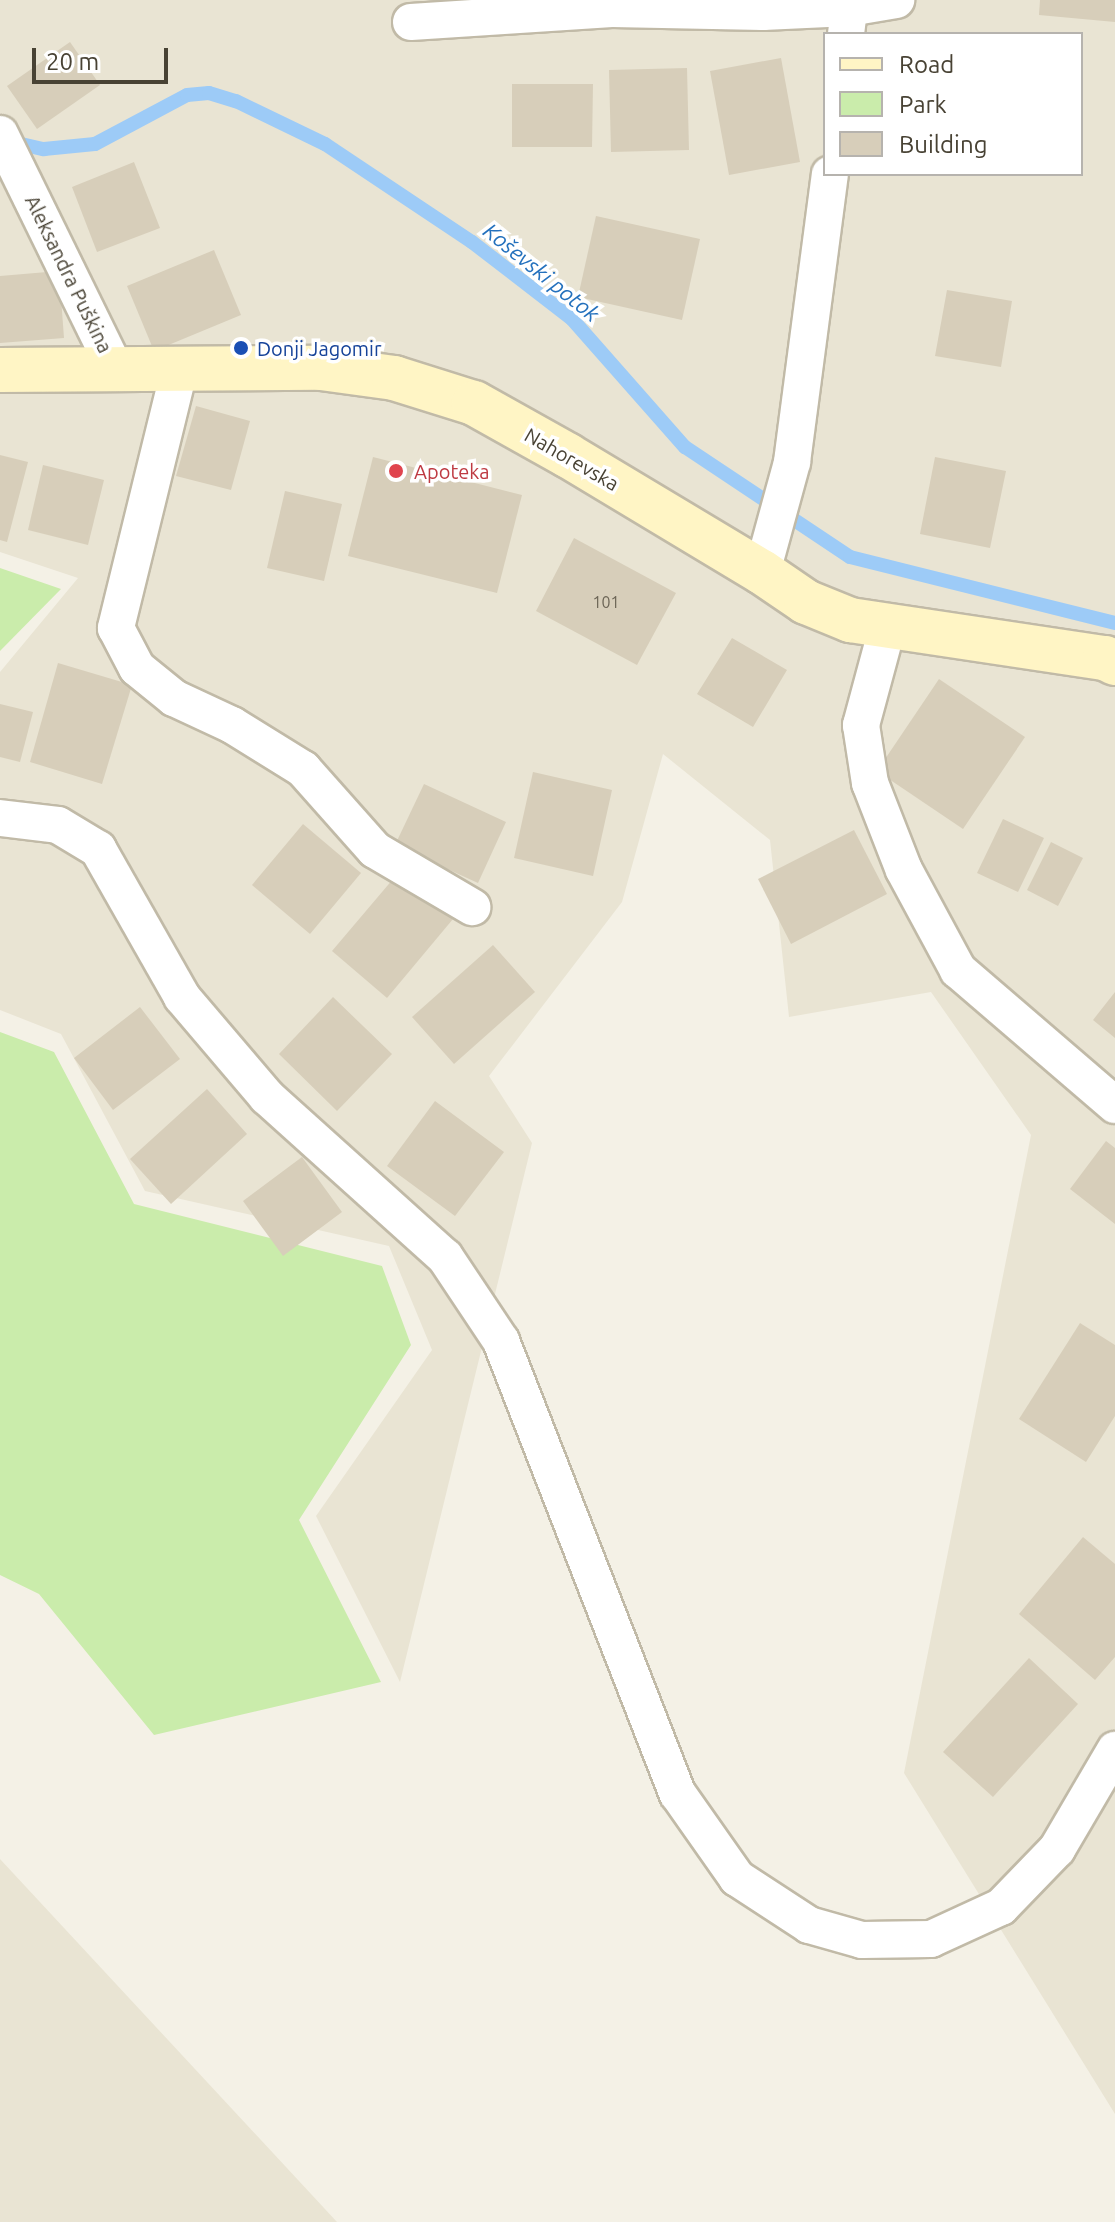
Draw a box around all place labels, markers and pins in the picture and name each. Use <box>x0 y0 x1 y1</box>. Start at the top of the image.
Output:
place label: Donji Jagomir <box>257 336 382 360</box>
marker: Donji Jagomir <box>232 339 250 357</box>
place label: Apoteka <box>414 459 490 483</box>
marker: Apoteka <box>385 460 407 482</box>

